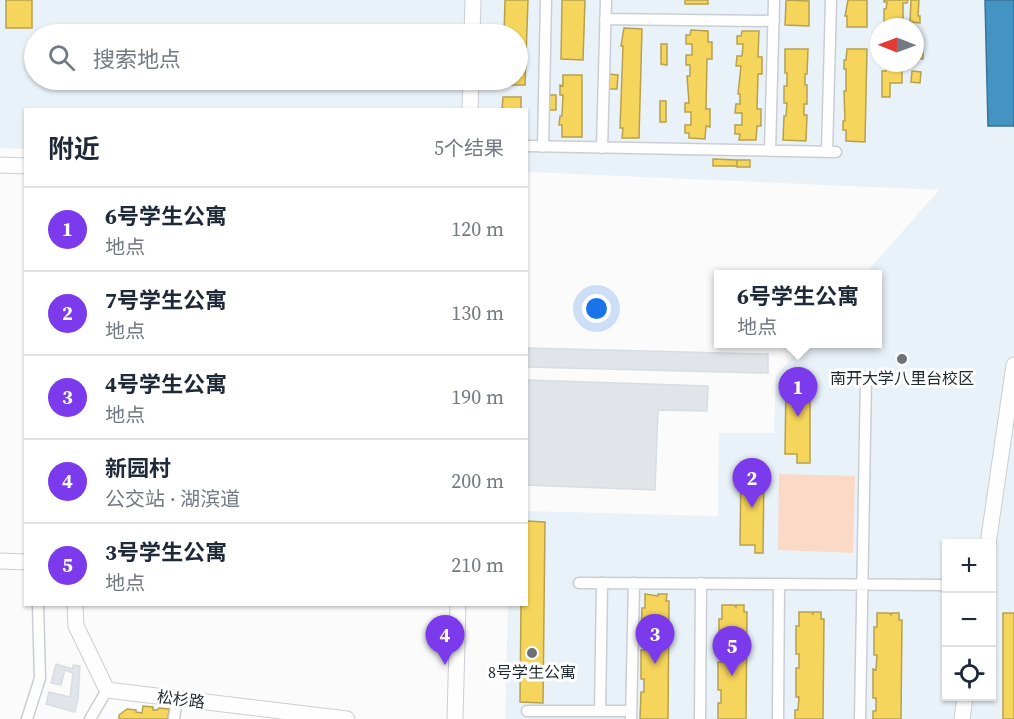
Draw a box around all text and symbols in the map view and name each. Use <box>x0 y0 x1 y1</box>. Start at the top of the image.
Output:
north arrow <box>870 18 924 72</box>
search box <box>24 24 528 90</box>
icon: search <box>45 41 78 74</box>
text: 搜索地点 <box>93 44 181 74</box>
text: 附近 <box>48 131 100 167</box>
text: 5个结果 <box>434 134 504 162</box>
text: 6号学生公寓 <box>105 201 227 231</box>
text: 1 <box>62 215 73 243</box>
text: 120 m <box>451 215 504 243</box>
text: 地点 <box>105 233 145 261</box>
popup <box>714 270 882 348</box>
text: 6号学生公寓 <box>737 281 859 311</box>
text: 7号学生公寓 <box>105 285 227 315</box>
your location <box>582 294 611 323</box>
text: 2 <box>62 299 73 327</box>
text: 130 m <box>451 299 504 327</box>
text: 地点 <box>737 313 777 341</box>
text: 地点 <box>105 317 145 345</box>
marker: 南开大学八里台校区 <box>895 352 909 366</box>
place label: 南开大学八里台校区 <box>830 367 974 389</box>
pin: 1 <box>778 368 818 417</box>
text: 4号学生公寓 <box>105 369 227 399</box>
text: 3 <box>62 383 73 411</box>
text: 190 m <box>451 383 504 411</box>
text: 地点 <box>105 401 145 429</box>
text: 新园村 <box>105 453 171 483</box>
pin: 2 <box>732 458 771 508</box>
text: 4 <box>62 467 73 495</box>
text: 200 m <box>451 467 504 495</box>
text: 公交站 · 湖滨道 <box>105 485 240 513</box>
text: 3号学生公寓 <box>105 537 227 567</box>
map controls <box>942 539 996 701</box>
button: + <box>942 539 996 593</box>
text: 5 <box>62 551 73 579</box>
text: 210 m <box>451 551 504 579</box>
text: 地点 <box>105 569 145 597</box>
button: − <box>942 593 996 647</box>
pin: 3 <box>636 614 674 664</box>
pin: 4 <box>426 616 464 665</box>
pin: 5 <box>712 626 752 676</box>
marker: 8号学生公寓 <box>525 646 539 660</box>
button: locate <box>942 647 996 701</box>
place label: 8号学生公寓 <box>488 661 576 683</box>
street label: 松杉路 <box>156 685 206 713</box>

